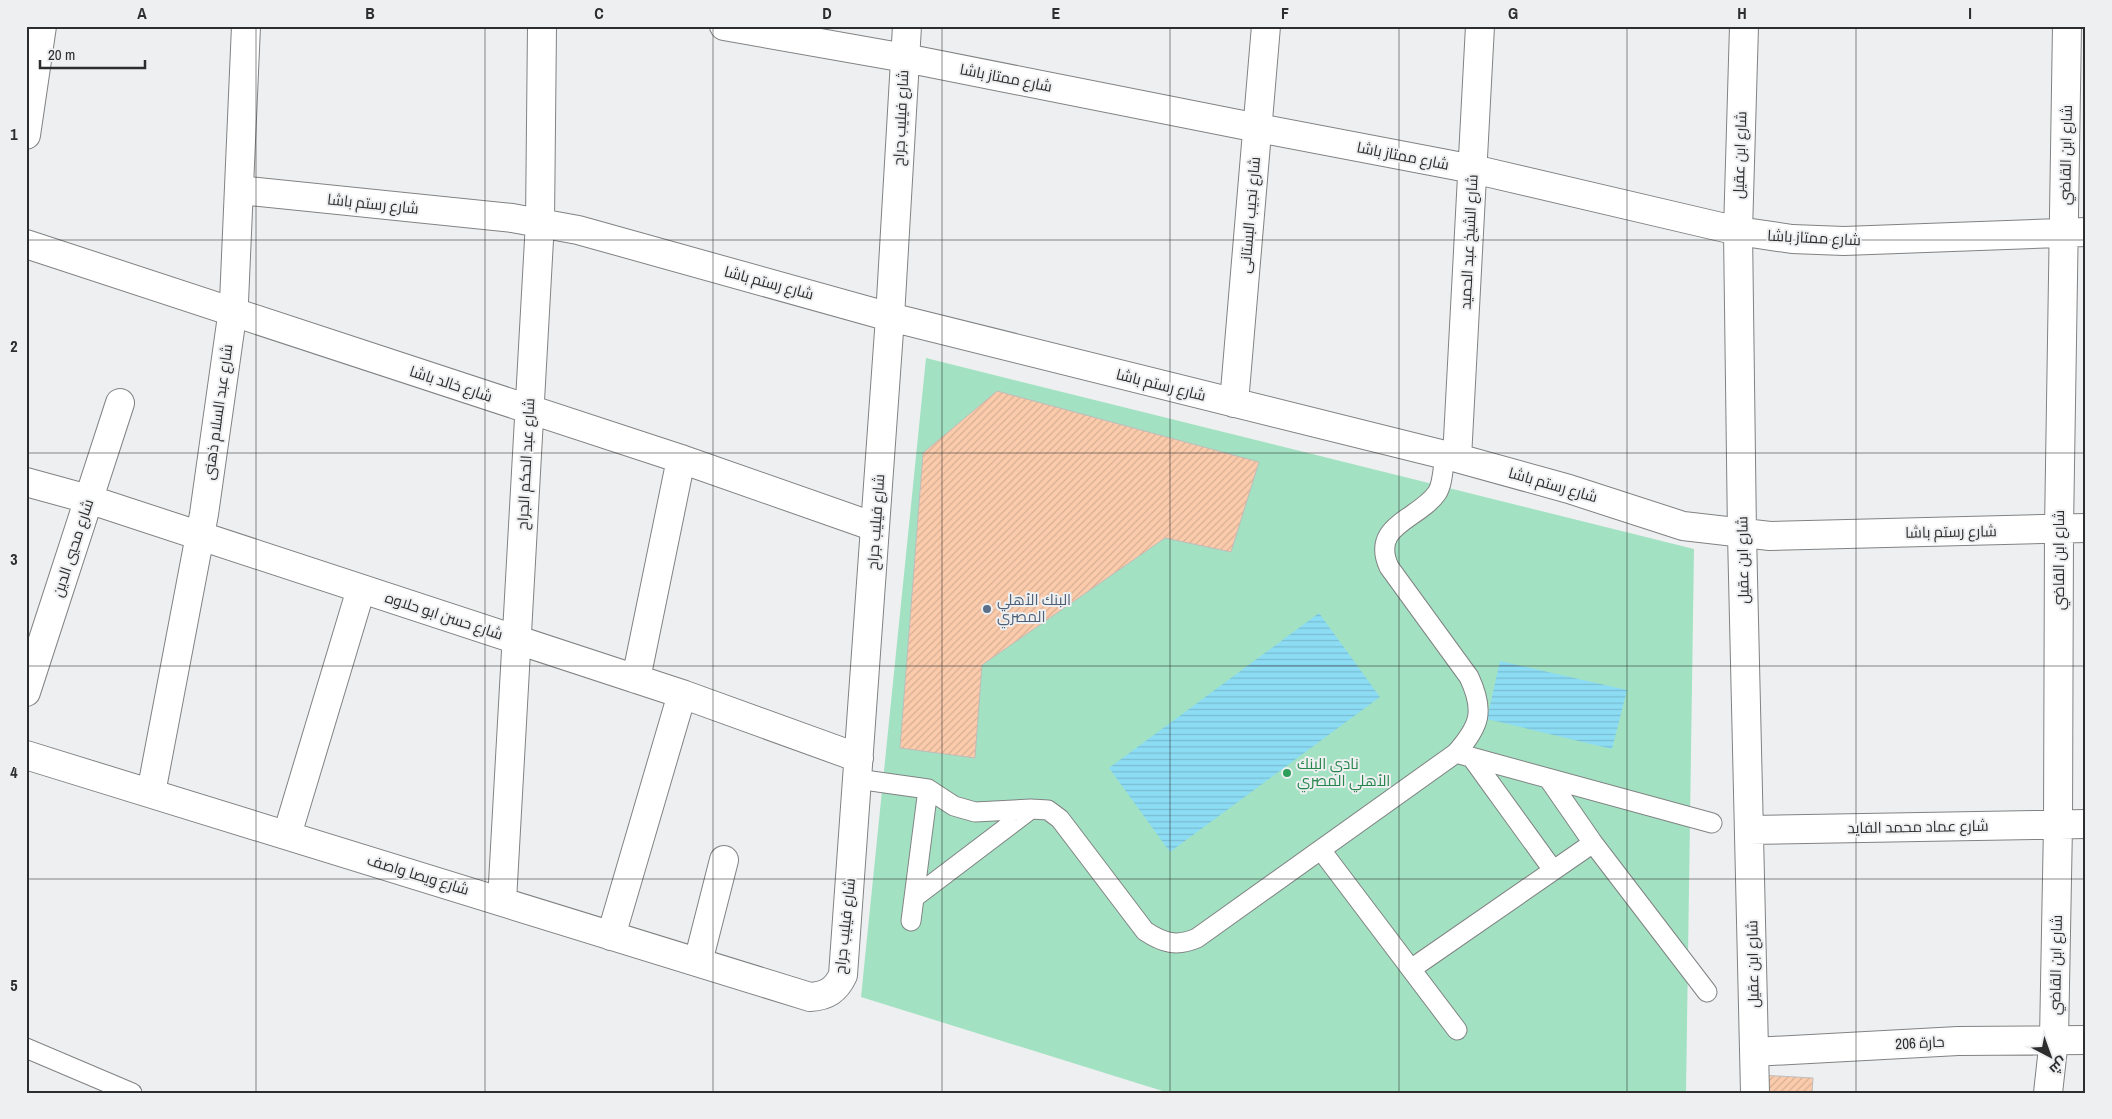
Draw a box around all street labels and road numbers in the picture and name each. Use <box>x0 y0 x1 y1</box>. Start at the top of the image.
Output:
street label: شارع ممتاز باشا <box>958 58 1054 98</box>
street label: شارع فيليب جراح <box>887 69 915 167</box>
street label: شارع ابن القاضي <box>2054 105 2079 205</box>
street label: شارع ابن عقيل <box>1727 111 1753 199</box>
street label: شارع ممتاز باشا <box>1355 136 1451 176</box>
street label: شارع نجيب البستانى <box>1234 156 1266 274</box>
street label: شارع الشيخ عبد الحميد <box>1454 174 1484 310</box>
street label: شارع رستم باشا <box>326 188 420 220</box>
street label: شارع ممتاز باشا <box>1767 225 1861 251</box>
street label: شارع رستم باشا <box>722 260 816 306</box>
street label: شارع عبد السلام ذهنى <box>198 343 238 481</box>
street label: شارع خالد باشا <box>407 360 495 408</box>
street label: شارع رستم باشا <box>1114 363 1208 407</box>
street label: شارع عبد الحكم الجراح <box>512 397 540 531</box>
street label: شارع رستم باشا <box>1506 462 1600 508</box>
street label: شارع فيليب جراح <box>862 473 890 571</box>
street label: شارع محيي الدين <box>47 496 99 600</box>
street label: شارع ابن القاضي <box>2048 510 2071 610</box>
street label: شارع ابن عقيل <box>1731 516 1755 604</box>
street label: شارع رستم باشا <box>1905 520 1997 544</box>
street label: شارع حسن ابو حلاوه <box>382 587 506 645</box>
street label: شارع عماد محمد الفايد <box>1847 815 1989 839</box>
street label: شارع ويصا واصف <box>364 849 472 901</box>
street label: شارع فيليب جراح <box>829 877 861 975</box>
street label: شارع ابن القاضي <box>2044 915 2069 1015</box>
street label: شارع ابن عقيل <box>1741 920 1765 1008</box>
street label: حارة 206 <box>1895 1031 1945 1054</box>

